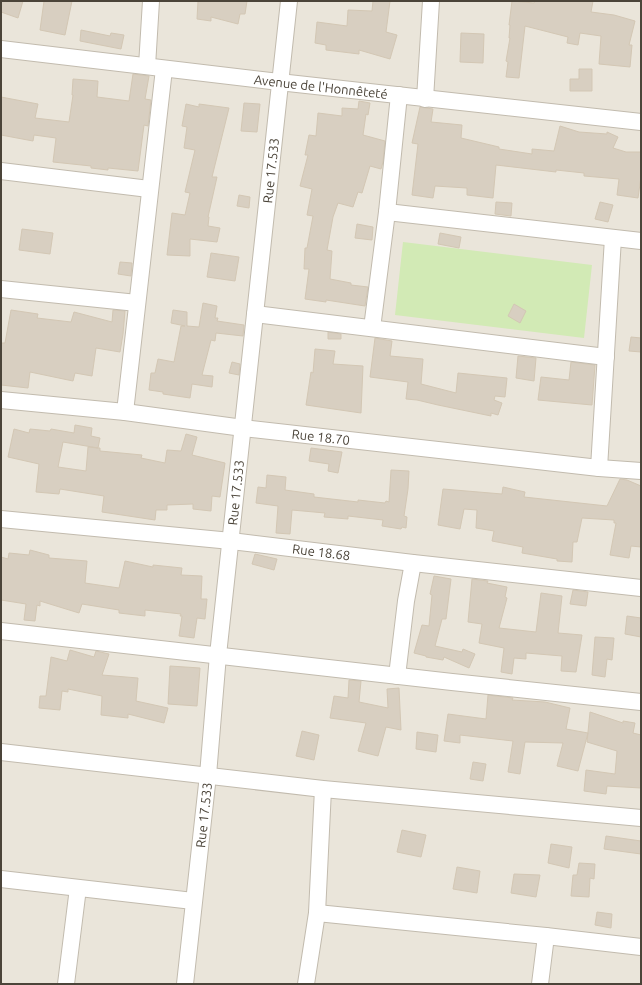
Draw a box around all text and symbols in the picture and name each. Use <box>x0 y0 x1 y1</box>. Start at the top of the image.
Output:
street label: Avenue de l'Honnêteté <box>253 72 388 101</box>
street label: Rue 17.533 <box>260 137 281 204</box>
street label: Rue 18.70 <box>291 427 351 447</box>
street label: Rue 17.533 <box>225 459 246 526</box>
street label: Rue 18.68 <box>292 541 351 562</box>
street label: Rue 17.533 <box>193 782 214 848</box>

